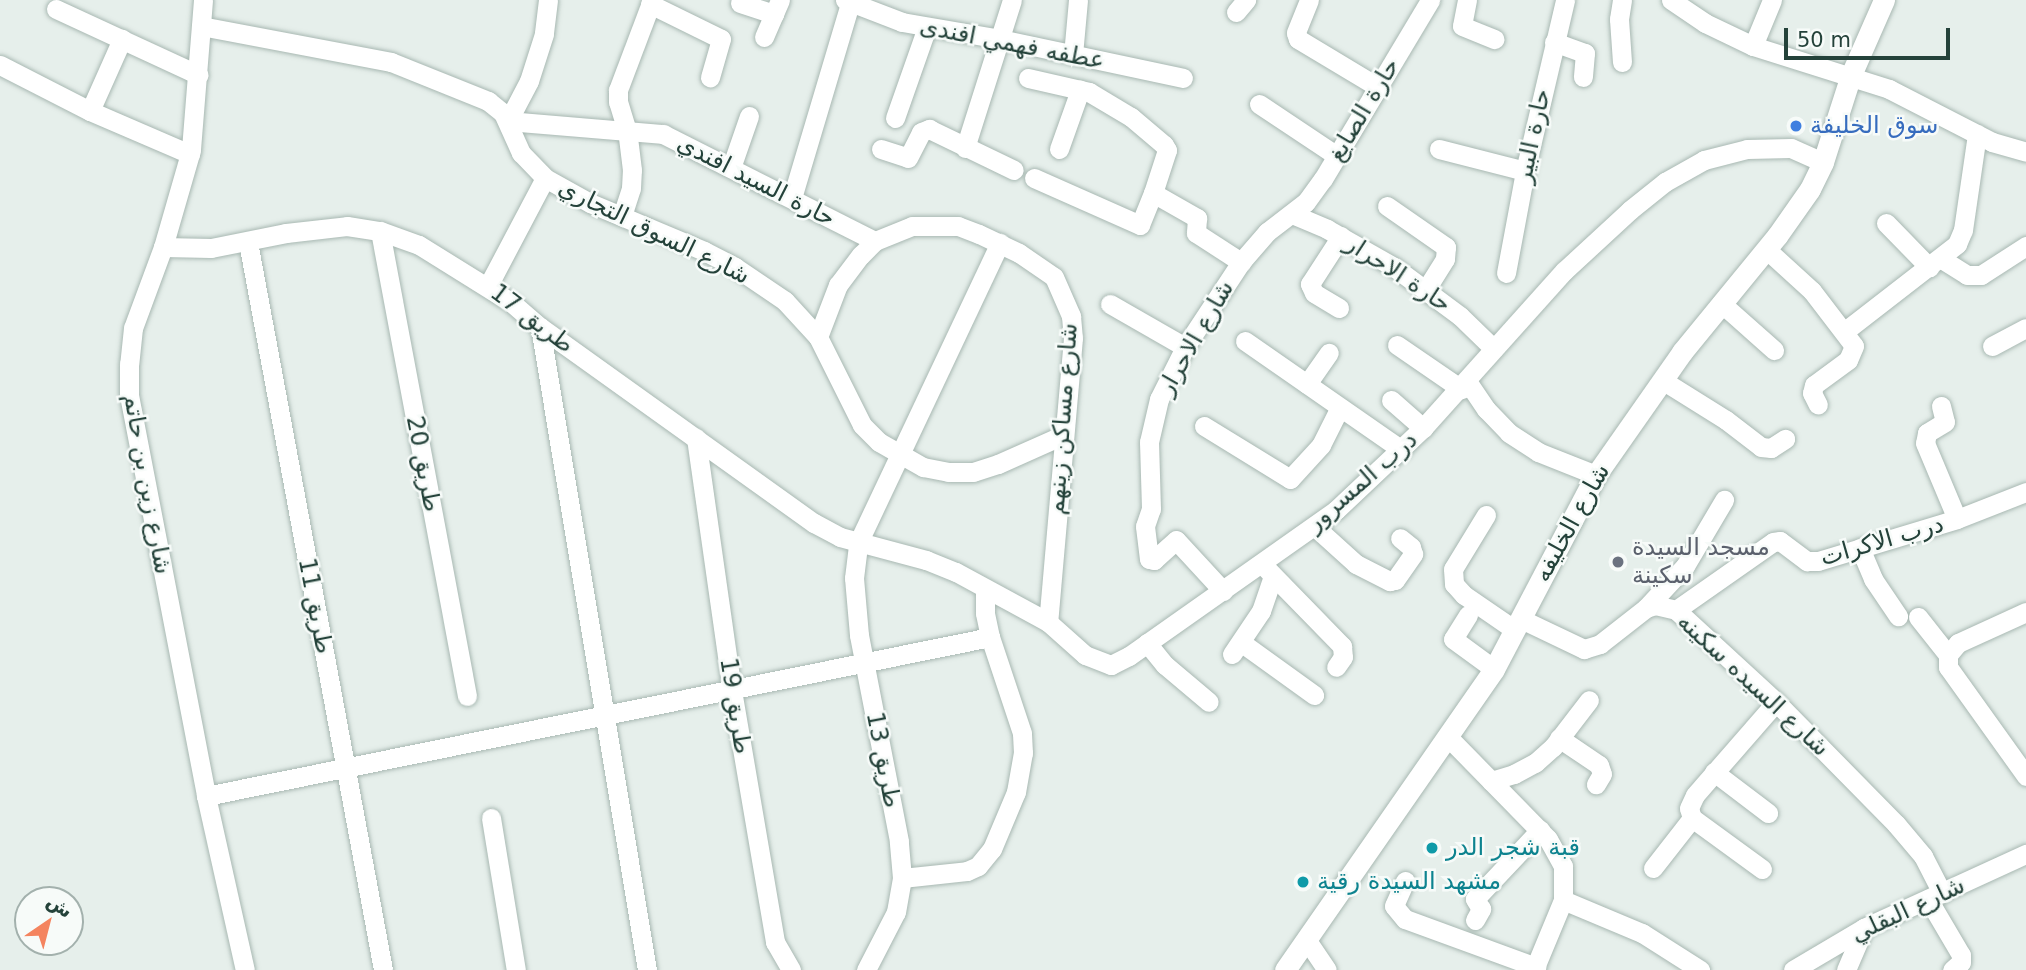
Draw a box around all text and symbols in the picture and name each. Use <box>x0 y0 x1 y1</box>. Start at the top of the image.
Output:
street label: عطفه فهمي افندى <box>917 12 1107 76</box>
scale bar <box>1788 14 1954 58</box>
text: 50 m <box>1797 28 1851 52</box>
street label: حارة الصايغ <box>1322 53 1406 167</box>
street label: حارة البير <box>1509 86 1557 186</box>
place label: سوق الخليفة <box>1810 112 1938 140</box>
marker: سوق الخليفة <box>1788 118 1804 134</box>
street label: حارة السيد افندي <box>672 129 840 233</box>
street label: شارع السوق التجاري <box>554 173 754 291</box>
street label: حارة الاحرار <box>1340 229 1456 319</box>
street label: شارع الاحرار <box>1152 276 1240 400</box>
street label: طريق 17 <box>485 278 579 360</box>
street label: شارع مساكن زينهم <box>1042 322 1084 516</box>
street label: شارع زين بن حاتم <box>117 392 177 576</box>
street label: طريق 20 <box>400 414 446 514</box>
street label: درب المسرور <box>1300 426 1424 538</box>
street label: شارع الخليفه <box>1528 459 1616 587</box>
street label: درب الاكرات <box>1817 510 1947 572</box>
place label: مسجد السيدة سكينة <box>1632 534 1770 590</box>
marker: مسجد السيدة سكينة <box>1610 554 1626 570</box>
street label: طريق 11 <box>292 556 338 656</box>
street label: شارع السيده سكينه <box>1671 607 1835 763</box>
street label: طريق 19 <box>713 656 757 756</box>
street label: طريق 13 <box>860 710 906 810</box>
place label: قبة شجر الدر <box>1446 834 1580 862</box>
marker: قبة شجر الدر <box>1424 840 1440 856</box>
place label: مشهد السيدة رقية <box>1317 868 1501 896</box>
street label: شارع البقلي <box>1847 871 1969 949</box>
marker: مشهد السيدة رقية <box>1295 874 1311 890</box>
north arrow <box>14 886 84 956</box>
text: ش <box>43 889 77 922</box>

